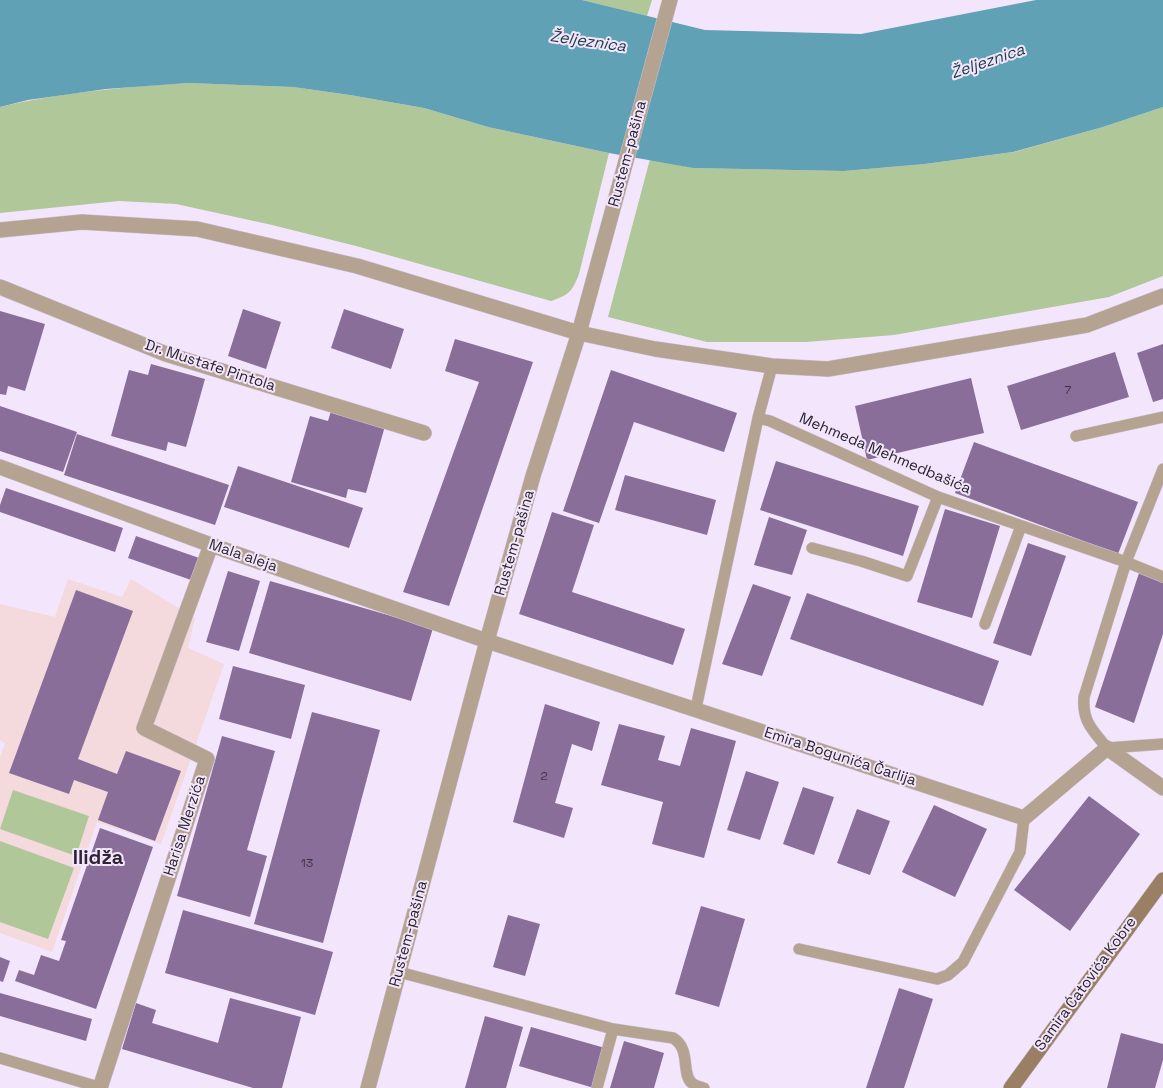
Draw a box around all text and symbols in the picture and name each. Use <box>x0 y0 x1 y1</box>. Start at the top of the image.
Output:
water label: Željeznica <box>549 27 627 57</box>
water label: Željeznica <box>949 40 1027 84</box>
street label: Rustem-pašina <box>605 99 651 209</box>
street label: Dr. Mustafe Pintola <box>143 336 277 396</box>
house number: 7 <box>1065 384 1071 398</box>
street label: Mehmeda Mehmedbašića <box>796 410 974 498</box>
street label: Rustem-pašina <box>491 488 539 598</box>
street label: Mala aleja <box>206 536 280 576</box>
street label: Emira Bogunića Čarlija <box>762 724 918 790</box>
house number: 2 <box>540 770 548 784</box>
street label: Harisa Merzića <box>160 773 210 879</box>
district label: Ilidža <box>73 847 123 871</box>
house number: 13 <box>301 857 313 871</box>
street label: Rustem-pašina <box>386 879 432 989</box>
street label: Samira Ćatovića Kobre <box>1031 914 1141 1054</box>

